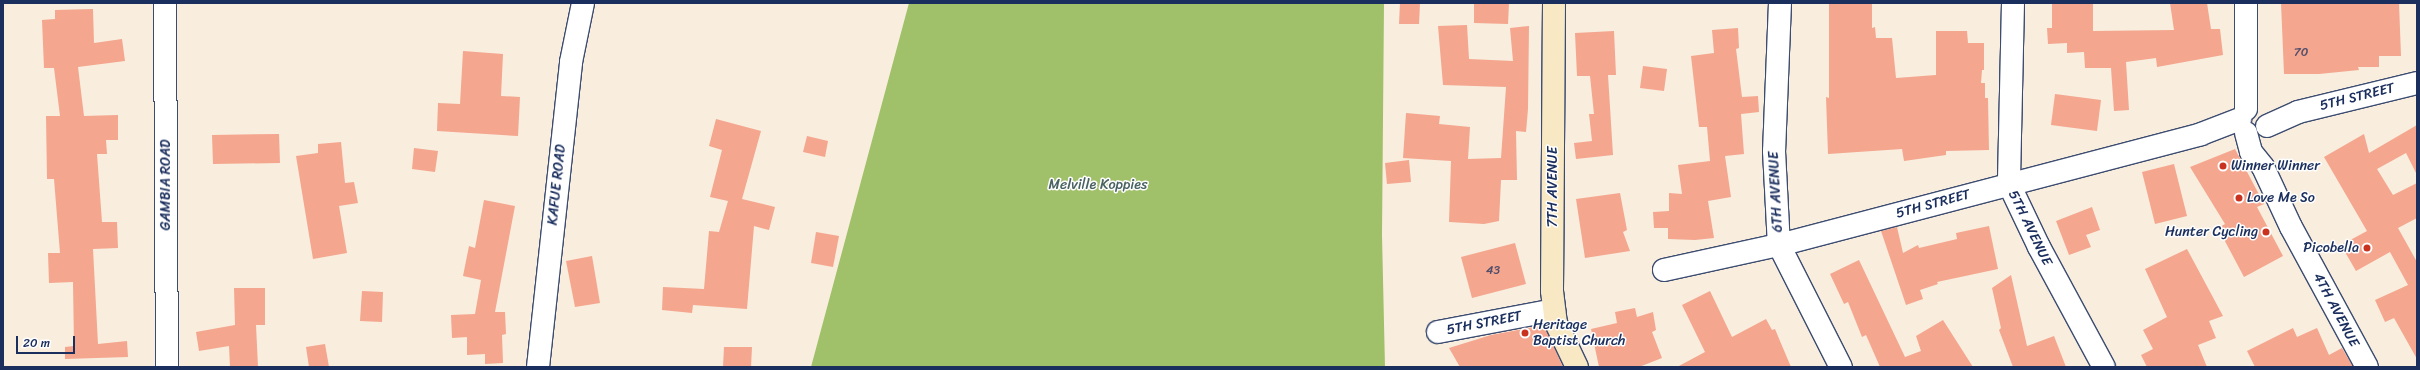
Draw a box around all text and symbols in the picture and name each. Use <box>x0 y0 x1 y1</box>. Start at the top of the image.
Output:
house number: 70 <box>2294 46 2308 60</box>
street label: 5TH STREET <box>2317 79 2397 115</box>
street label: GAMBIA ROAD <box>158 140 174 230</box>
street label: KAFUE ROAD <box>544 144 570 226</box>
street label: 7TH AVENUE <box>1545 146 1561 228</box>
street label: 6TH AVENUE <box>1765 151 1787 233</box>
place label: Winner Winner <box>2231 158 2320 174</box>
marker: Winner Winner <box>2218 161 2228 171</box>
park label: Melville Koppies <box>1049 177 1147 193</box>
street label: 5TH STREET <box>1893 186 1973 222</box>
street label: 5TH AVENUE <box>2005 188 2055 268</box>
place label: Love Me So <box>2247 190 2316 206</box>
marker: Love Me So <box>2234 193 2244 203</box>
place label: Hunter Cycling <box>2165 224 2258 240</box>
marker: Hunter Cycling <box>2261 227 2271 237</box>
place label: Picobella <box>2303 240 2359 256</box>
marker: Picobella <box>2362 243 2372 253</box>
house number: 43 <box>1486 264 1500 278</box>
street label: 4TH AVENUE <box>2309 270 2363 350</box>
street label: 5TH STREET <box>1444 307 1524 339</box>
place label: Heritage Baptist Church <box>1533 317 1625 350</box>
scale bar <box>18 328 77 354</box>
marker: Heritage Baptist Church <box>1520 328 1530 338</box>
text: 20 m <box>23 332 50 354</box>

